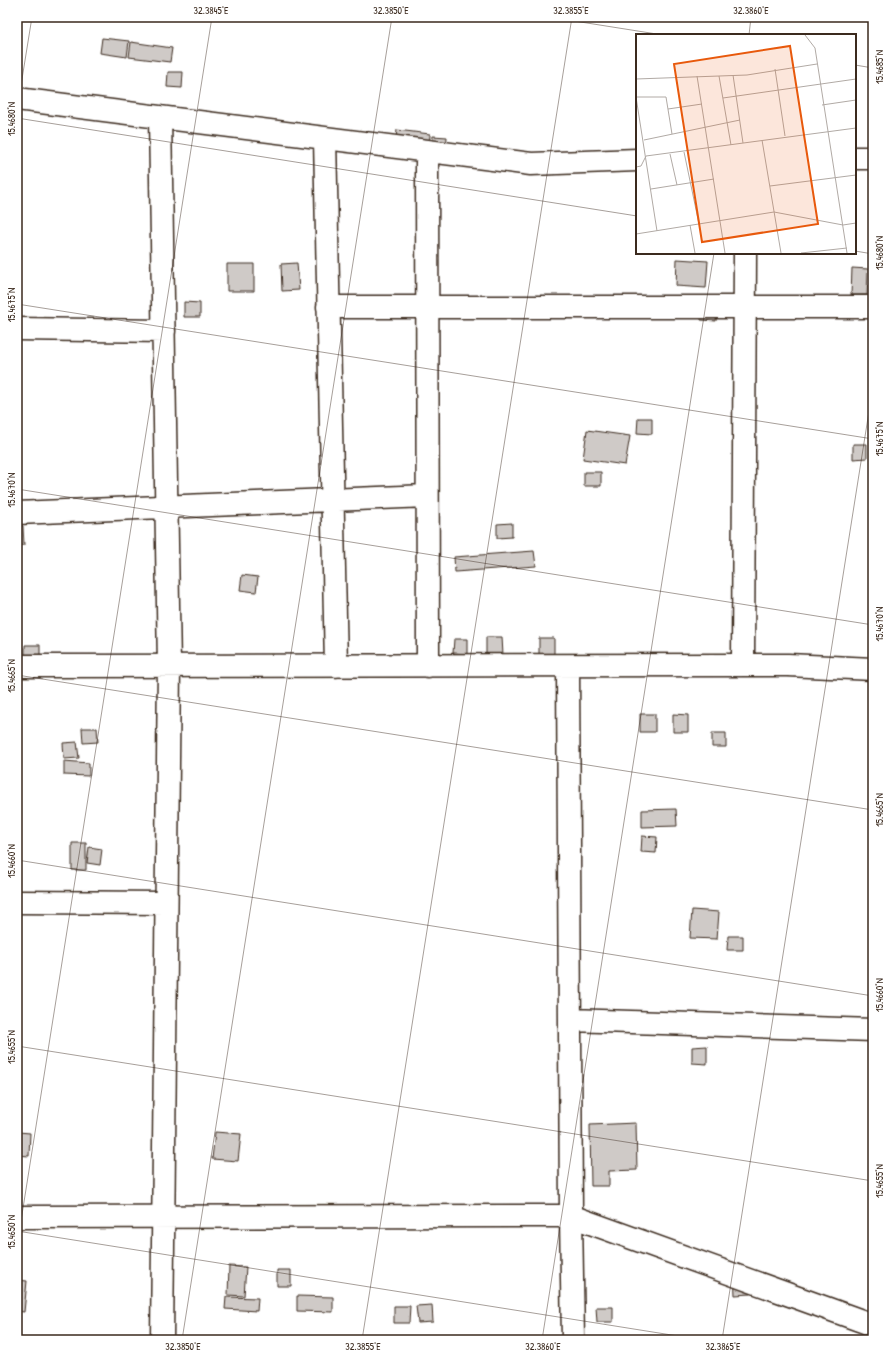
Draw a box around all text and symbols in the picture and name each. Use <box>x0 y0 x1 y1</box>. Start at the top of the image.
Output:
text: 32.3845°E <box>194 4 229 17</box>
text: 32.3850°E <box>373 4 409 17</box>
text: 32.3855°E <box>553 4 589 17</box>
text: 32.3860°E <box>733 4 769 17</box>
inset map <box>636 34 856 254</box>
text: 15.4685°N <box>873 50 886 84</box>
text: 15.4680°N <box>5 102 18 136</box>
text: 15.4680°N <box>873 236 886 270</box>
text: 15.4675°N <box>5 288 18 322</box>
text: 15.4675°N <box>873 422 886 456</box>
text: 15.4670°N <box>5 473 18 507</box>
text: 15.4670°N <box>873 607 886 641</box>
text: 15.4665°N <box>5 659 18 693</box>
text: 15.4665°N <box>873 793 886 827</box>
text: 15.4660°N <box>5 844 18 878</box>
text: 15.4660°N <box>873 978 886 1012</box>
text: 15.4655°N <box>5 1030 18 1064</box>
text: 15.4655°N <box>873 1164 886 1198</box>
text: 15.4650°N <box>5 1215 18 1249</box>
text: 32.3850°E <box>165 1340 201 1353</box>
text: 32.3855°E <box>345 1340 381 1353</box>
text: 32.3860°E <box>525 1340 561 1353</box>
text: 32.3865°E <box>705 1340 741 1353</box>

